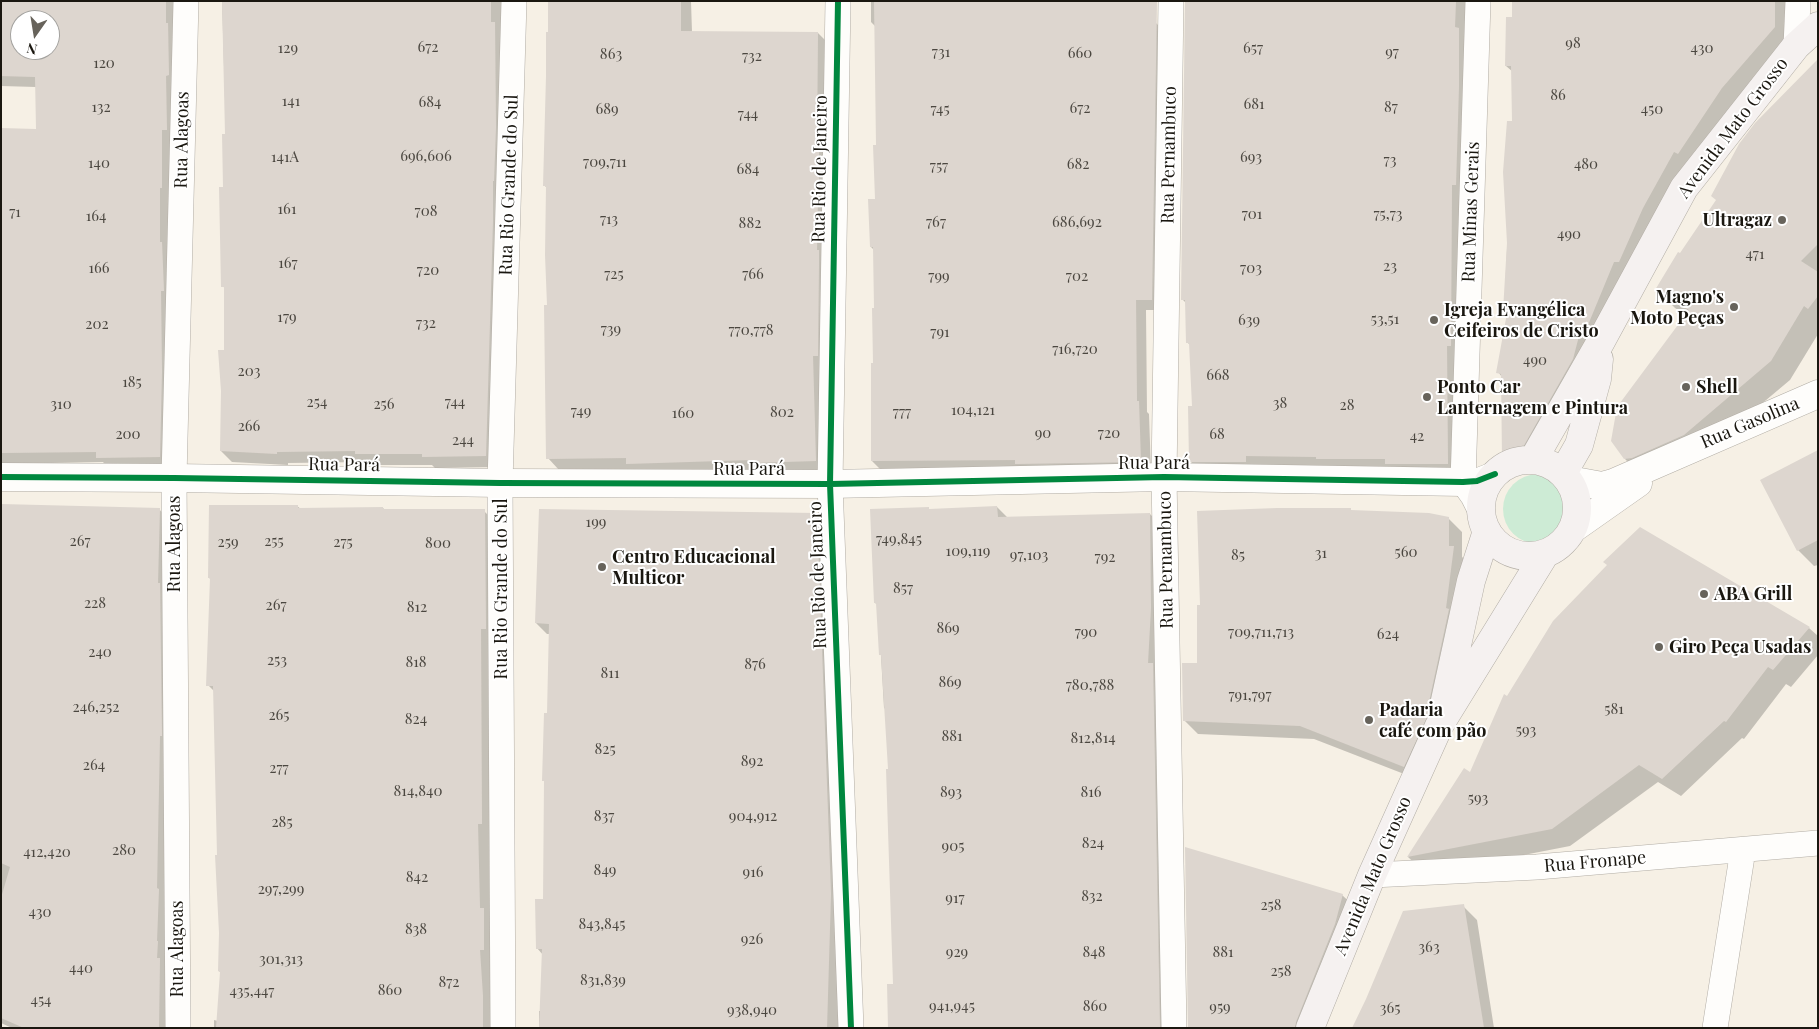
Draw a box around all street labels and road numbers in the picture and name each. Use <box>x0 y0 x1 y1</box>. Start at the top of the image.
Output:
street label: Avenida Mato Grosso <box>1673 53 1793 203</box>
street label: Rua Pernambuco <box>1157 86 1181 224</box>
street label: Rua Alagoas <box>170 91 194 189</box>
street label: Rua Rio Grande do Sul <box>495 94 523 276</box>
street label: Rua Rio de Janeiro <box>808 95 832 243</box>
street label: Rua Minas Gerais <box>1458 141 1484 283</box>
street label: Rua Gasolina <box>1697 393 1803 453</box>
street label: Rua Pará <box>1118 452 1190 474</box>
street label: Rua Pará <box>308 454 380 476</box>
street label: Rua Pará <box>713 458 785 480</box>
street label: Rua Pernambuco <box>1154 491 1178 629</box>
street label: Rua Alagoas <box>163 495 185 593</box>
street label: Rua Rio Grande do Sul <box>490 498 512 680</box>
street label: Rua Rio de Janeiro <box>805 501 831 649</box>
street label: Avenida Mato Grosso <box>1330 793 1416 959</box>
street label: Rua Fronape <box>1543 847 1647 877</box>
street label: Rua Alagoas <box>166 900 188 998</box>

